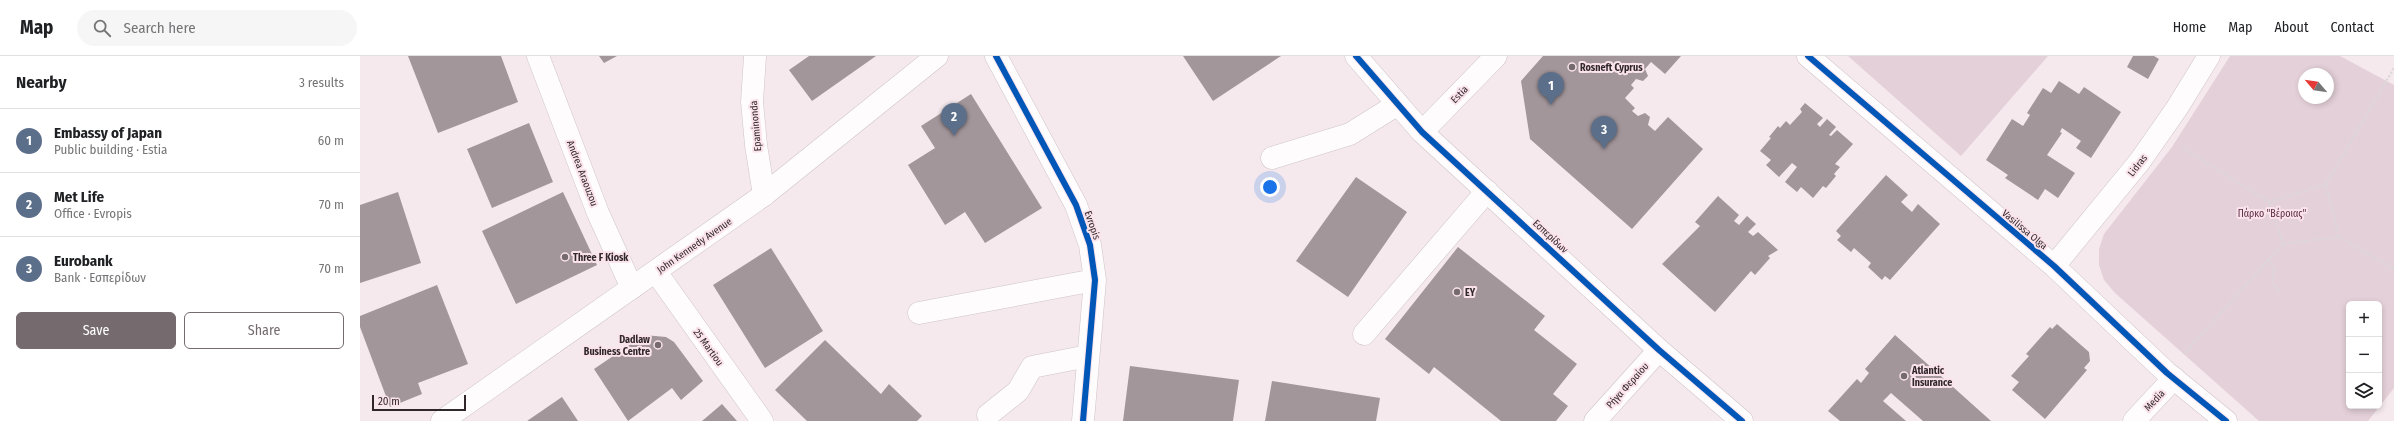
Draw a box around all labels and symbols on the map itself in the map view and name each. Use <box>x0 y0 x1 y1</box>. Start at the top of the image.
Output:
marker: Rosneft Cyprus <box>1567 62 1577 72</box>
place label: Rosneft Cyprus <box>1580 62 1643 74</box>
north arrow <box>2298 68 2334 104</box>
pin: 1 <box>1538 72 1564 105</box>
street label: Estia <box>1449 83 1471 106</box>
street label: Epaminonda <box>748 100 764 152</box>
pin: 2 <box>941 103 967 136</box>
pin: 3 <box>1591 116 1617 149</box>
street label: Andrea Araouzou <box>564 139 600 208</box>
street label: Lidras <box>2125 152 2150 179</box>
your location <box>1260 177 1280 197</box>
street label: Vasilissa Olga <box>1999 207 2050 252</box>
park label: Πάρκο "Βέροιας" <box>2238 207 2307 220</box>
street label: Evropis <box>1082 209 1103 241</box>
street label: John Kennedy Avenue <box>655 215 734 276</box>
street label: Εσπερίδων <box>1530 217 1572 256</box>
marker: Three F Kiosk <box>560 252 570 262</box>
place label: Three F Kiosk <box>573 252 629 264</box>
marker: EY <box>1452 287 1462 297</box>
place label: EY <box>1465 287 1476 299</box>
street label: 25 Martiou <box>691 327 726 369</box>
place label: Dadlaw Business Centre <box>584 334 650 358</box>
marker: Dadlaw Business Centre <box>653 340 663 350</box>
street label: Ρήγα Φεραίου <box>1603 360 1651 411</box>
place label: Atlantic Insurance <box>1911 365 1952 389</box>
marker: Atlantic Insurance <box>1899 371 1909 381</box>
street label: Media <box>2142 387 2168 414</box>
scale bar <box>372 393 466 412</box>

